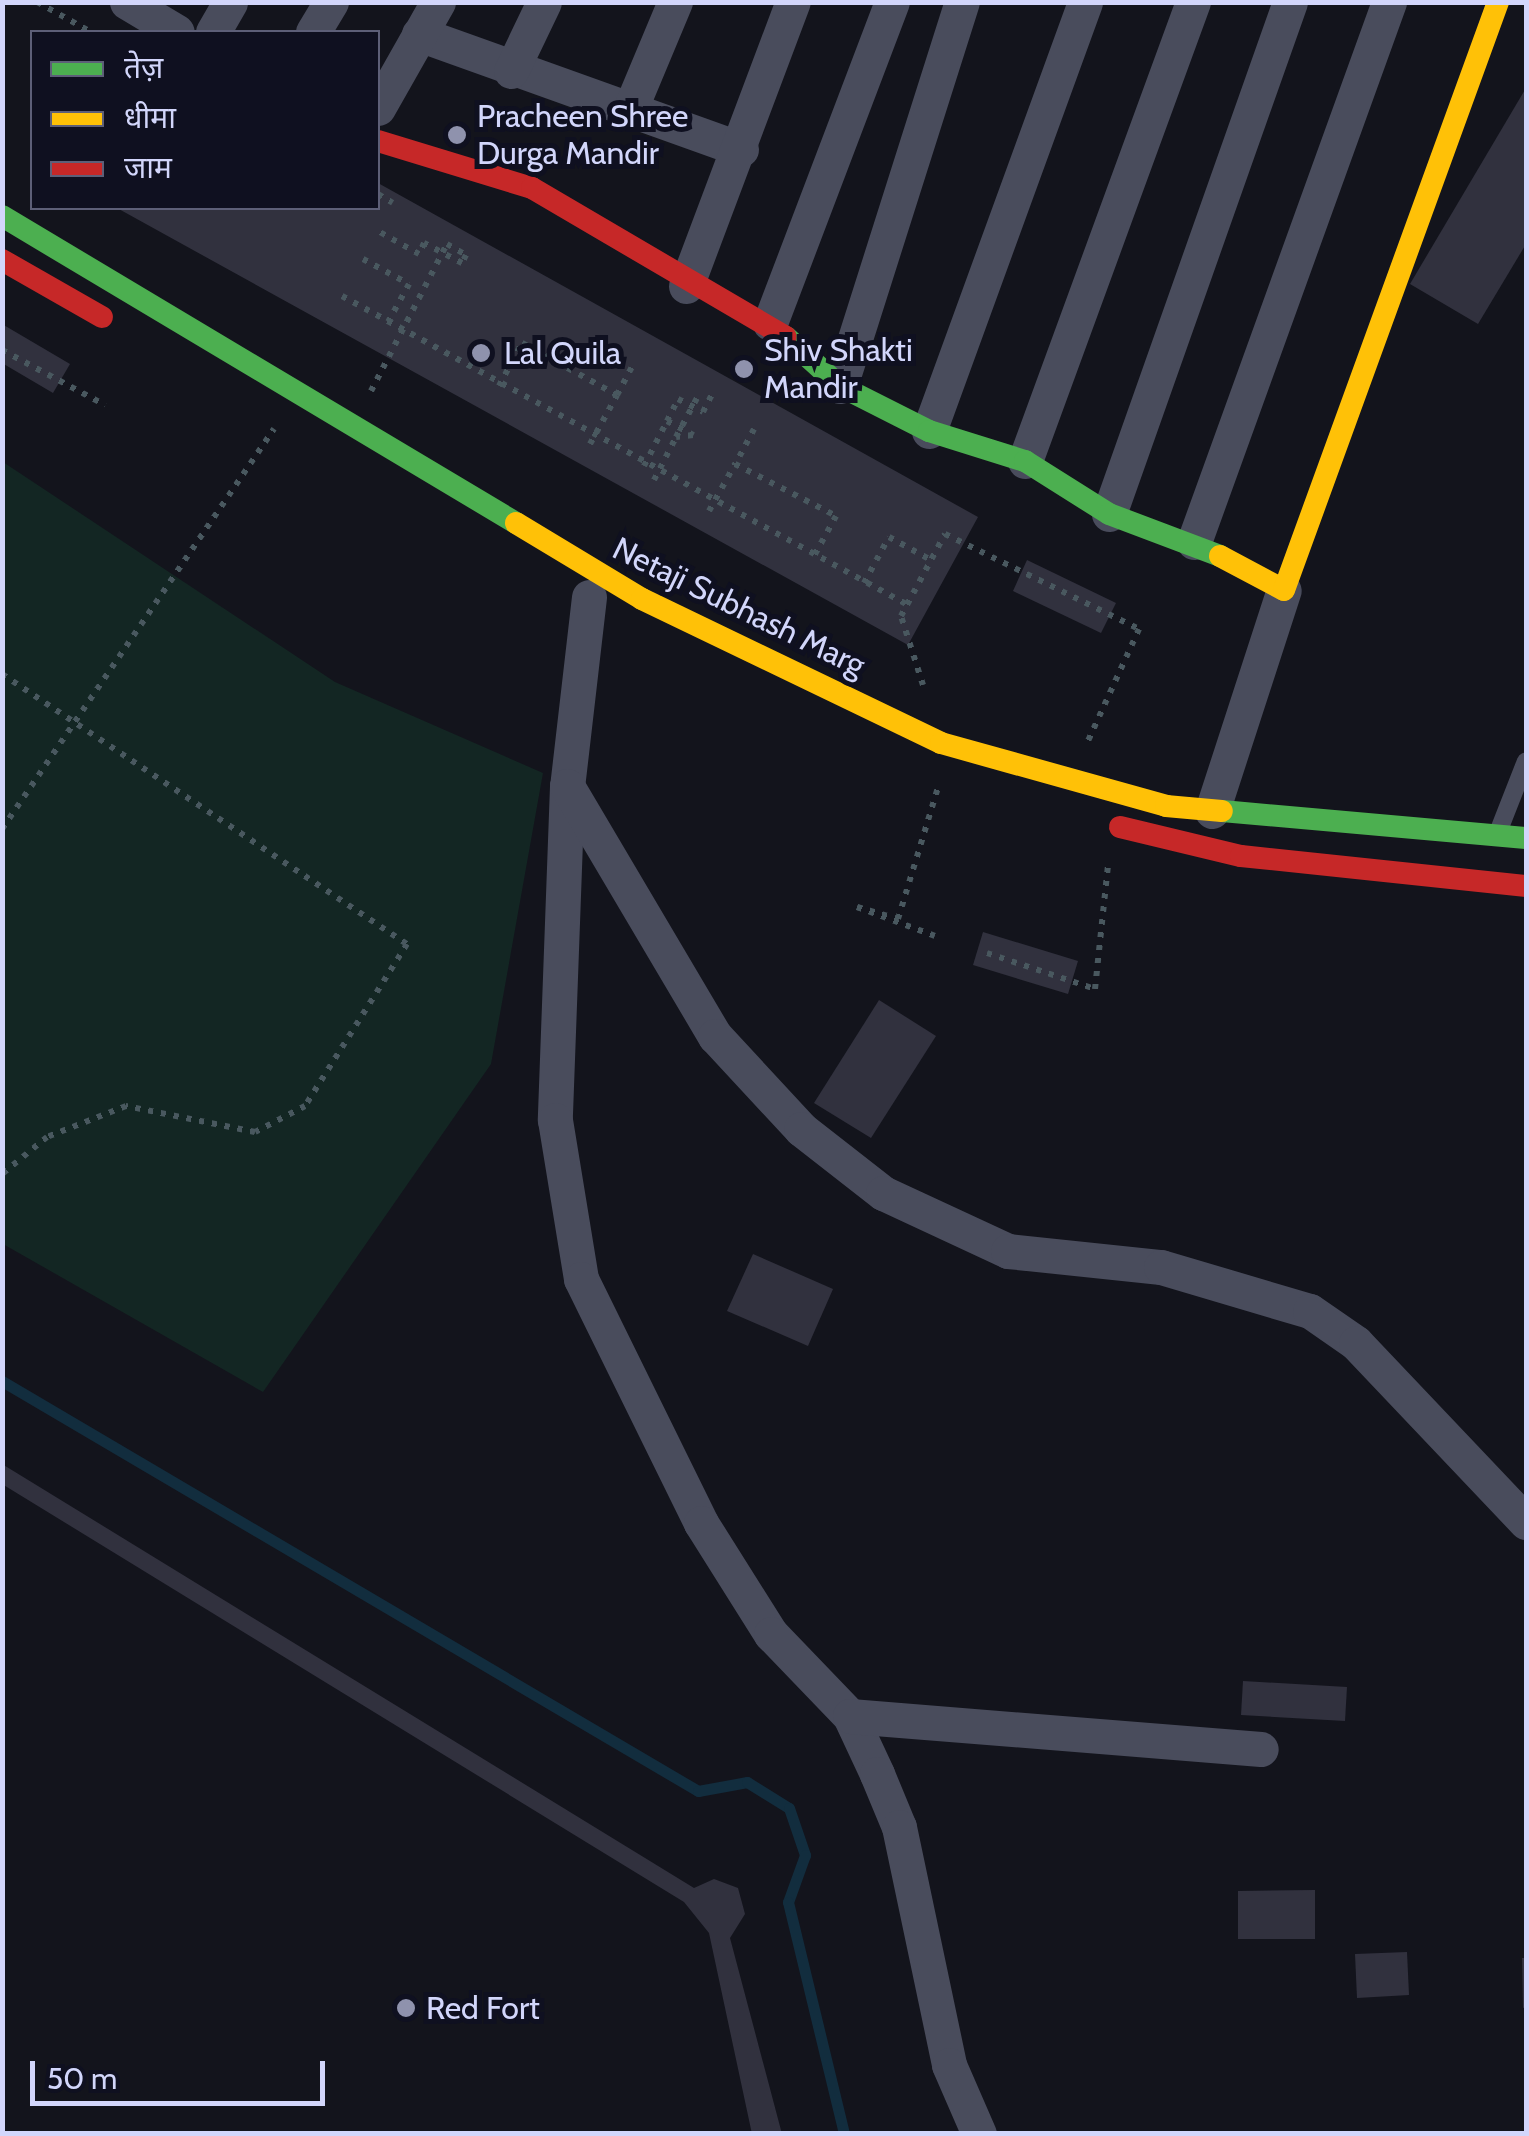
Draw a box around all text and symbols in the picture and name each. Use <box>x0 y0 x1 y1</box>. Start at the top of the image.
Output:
legend <box>30 30 380 210</box>
text: तेज़ <box>124 49 163 86</box>
place label: Pracheen Shree Durga Mandir <box>477 98 688 173</box>
text: धीमा <box>124 99 176 136</box>
marker: Pracheen Shree Durga Mandir <box>446 124 468 146</box>
text: जाम <box>124 149 172 186</box>
place label: Shiv Shakti Mandir <box>764 332 913 407</box>
place label: Lal Quila <box>504 334 621 372</box>
marker: Lal Quila <box>468 340 494 366</box>
marker: Shiv Shakti Mandir <box>733 358 755 380</box>
street label: Netaji Subhash Marg <box>607 529 871 685</box>
place label: Red Fort <box>426 1989 540 2027</box>
marker: Red Fort <box>395 1997 417 2019</box>
scale bar <box>35 2041 330 2103</box>
text: 50 m <box>47 2060 117 2097</box>

